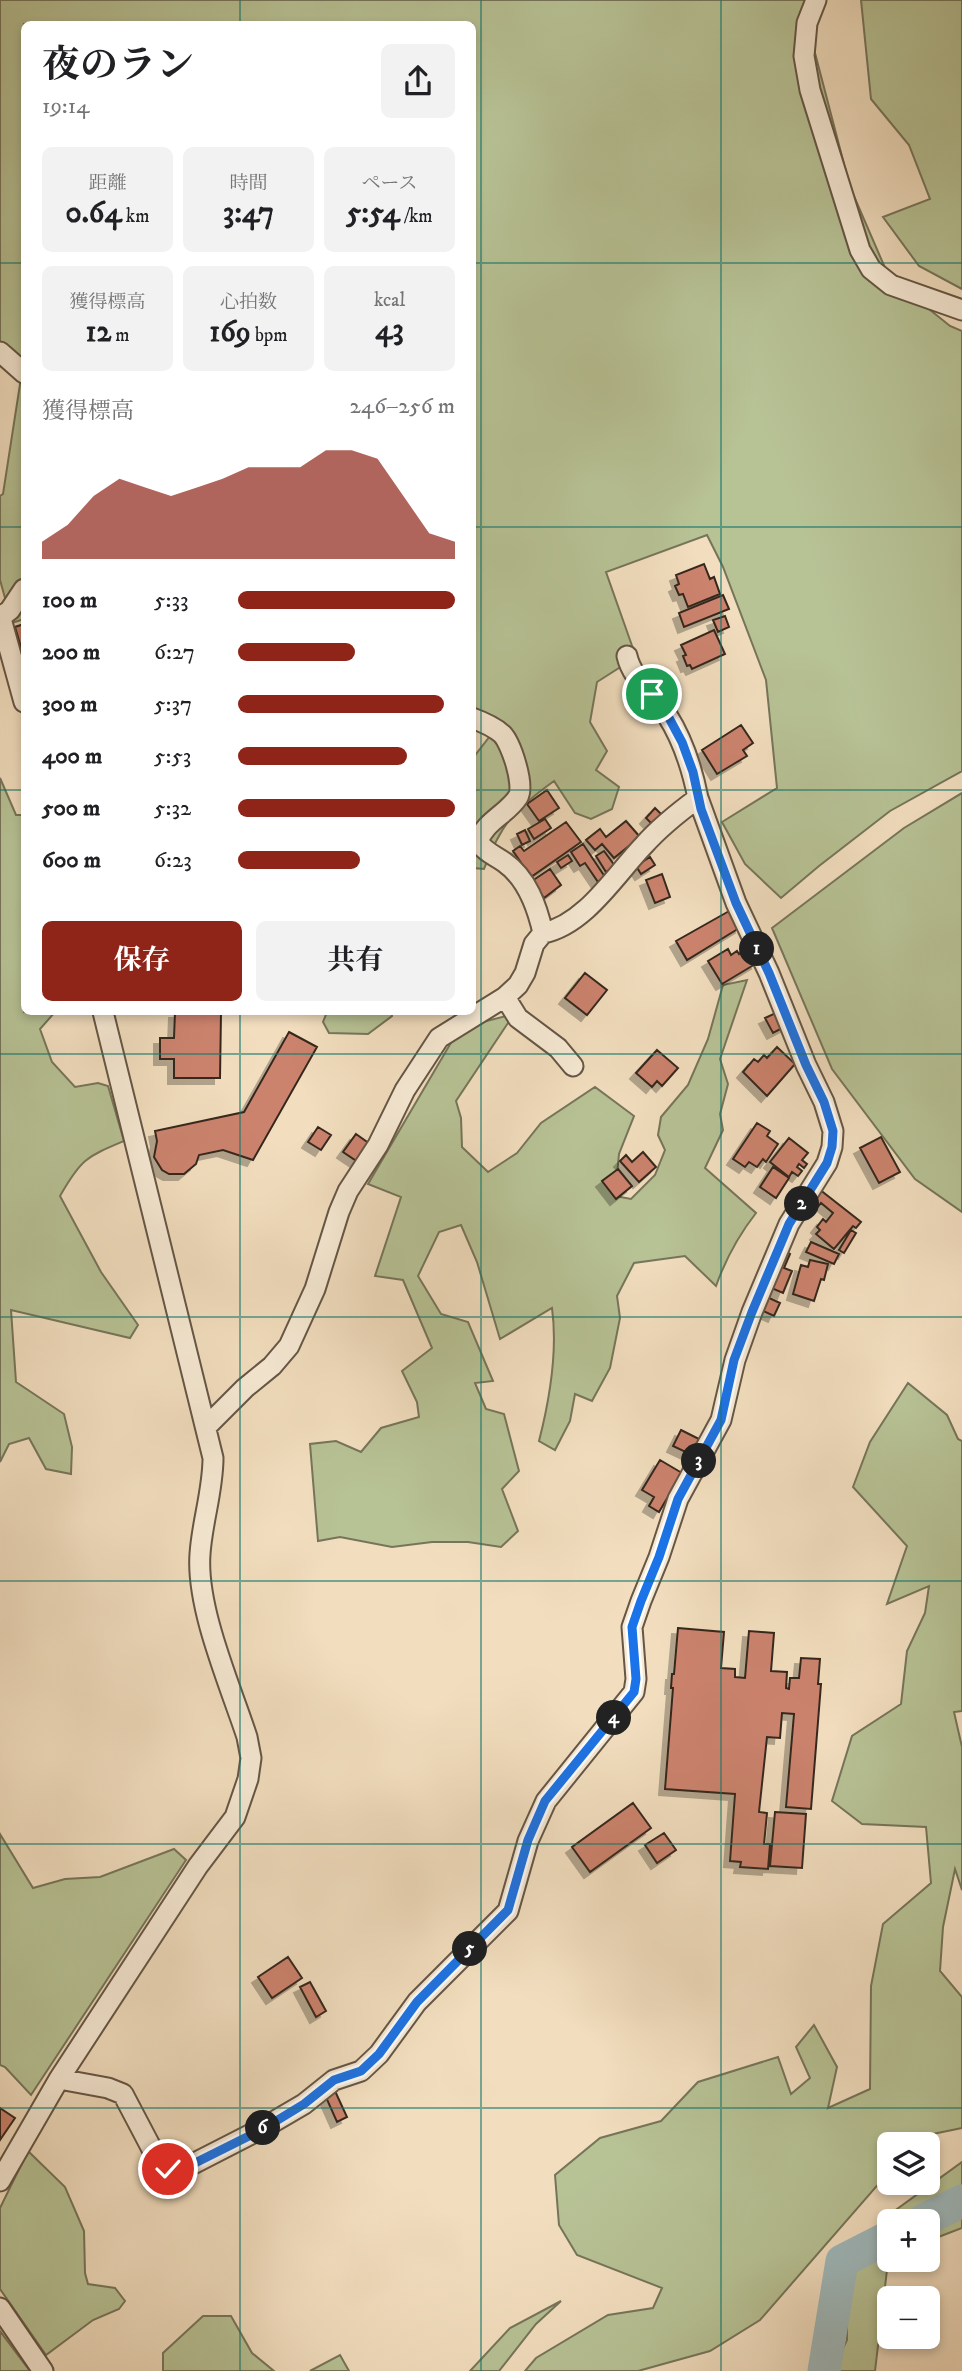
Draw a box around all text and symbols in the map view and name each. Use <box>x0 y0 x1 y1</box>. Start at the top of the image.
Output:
text: 夜のラン <box>42 42 194 90</box>
button: share <box>381 44 455 118</box>
text: 19:14 <box>42 92 90 121</box>
text: 距離 <box>88 172 127 195</box>
text: 時間 <box>229 172 268 195</box>
text: ペース <box>361 172 418 195</box>
text: 0.64 <box>66 195 122 232</box>
text: 3:47 <box>223 195 274 232</box>
text: 5:54 <box>346 195 400 232</box>
text: km <box>122 205 149 228</box>
text: /km <box>400 205 433 228</box>
text: kcal <box>374 289 405 312</box>
text: 獲得標高 <box>69 291 146 314</box>
text: 心拍数 <box>220 291 277 314</box>
text: 43 <box>375 312 404 349</box>
text: 12 <box>85 314 111 351</box>
text: 169 <box>209 314 251 351</box>
text: m <box>111 324 130 347</box>
text: bpm <box>251 324 288 347</box>
text: 246–256 m <box>350 392 455 421</box>
text: 獲得標高 <box>42 397 134 426</box>
text: 100 m <box>42 586 97 615</box>
text: 5:33 <box>154 586 189 615</box>
text: 200 m <box>42 638 100 667</box>
text: 6:27 <box>154 638 195 667</box>
pin <box>622 664 682 724</box>
icon: arrive <box>633 675 671 713</box>
text: 300 m <box>42 690 98 719</box>
text: 5:37 <box>154 690 192 719</box>
text: 400 m <box>42 742 102 771</box>
text: 5:53 <box>154 742 191 771</box>
text: 500 m <box>42 794 100 823</box>
text: 5:32 <box>154 794 191 823</box>
text: 600 m <box>42 846 101 875</box>
text: 6:23 <box>154 846 192 875</box>
button: 保存 <box>42 921 242 1001</box>
button: 共有 <box>256 921 455 1001</box>
pin: 1 <box>740 932 774 967</box>
text: 1 <box>753 937 760 960</box>
pin: 2 <box>784 1186 820 1222</box>
text: 2 <box>797 1192 806 1215</box>
pin: 3 <box>682 1444 716 1478</box>
text: 3 <box>695 1449 702 1472</box>
pin: 4 <box>596 1700 632 1736</box>
text: 4 <box>608 1706 619 1729</box>
pin: 5 <box>452 1932 488 1966</box>
text: 5 <box>465 1937 474 1960</box>
pin: 6 <box>246 2110 280 2146</box>
text: 6 <box>258 2116 267 2139</box>
map controls <box>877 2132 940 2349</box>
button: layers <box>877 2132 940 2195</box>
pin <box>138 2139 198 2199</box>
icon: check <box>149 2150 187 2188</box>
button: + <box>877 2209 940 2272</box>
button: − <box>877 2286 940 2349</box>

